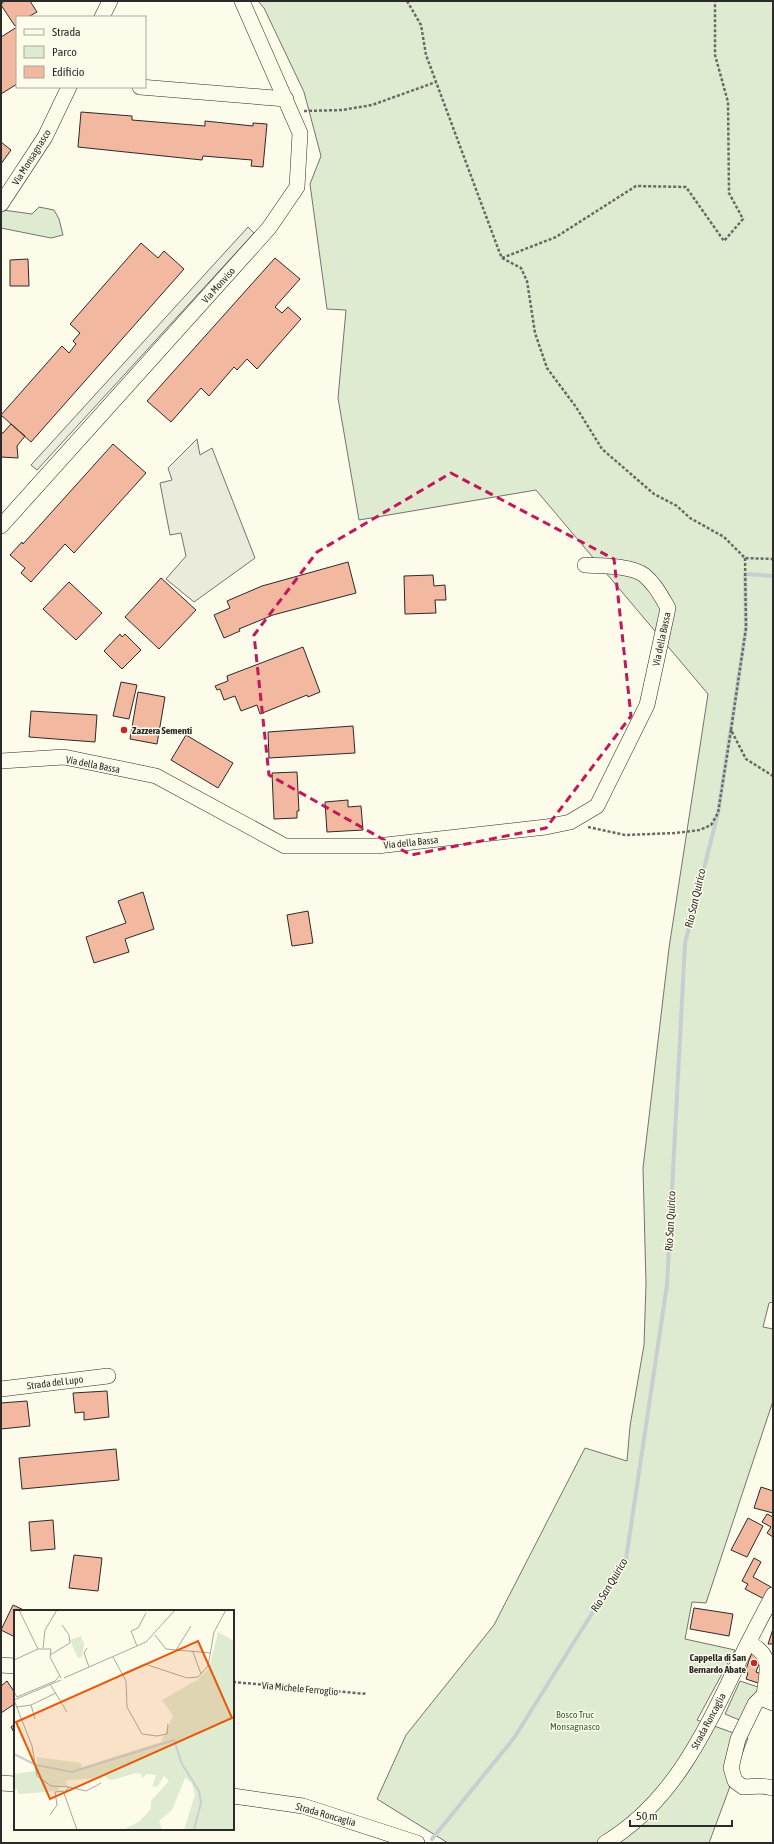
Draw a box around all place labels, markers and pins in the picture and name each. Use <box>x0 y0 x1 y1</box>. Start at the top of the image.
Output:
marker: Zazzera Sementi <box>119 725 129 735</box>
place label: Zazzera Sementi <box>132 725 192 736</box>
place label: Cappella di San Bernardo Abate <box>689 1652 746 1675</box>
marker: Cappella di San Bernardo Abate <box>749 1658 759 1668</box>

